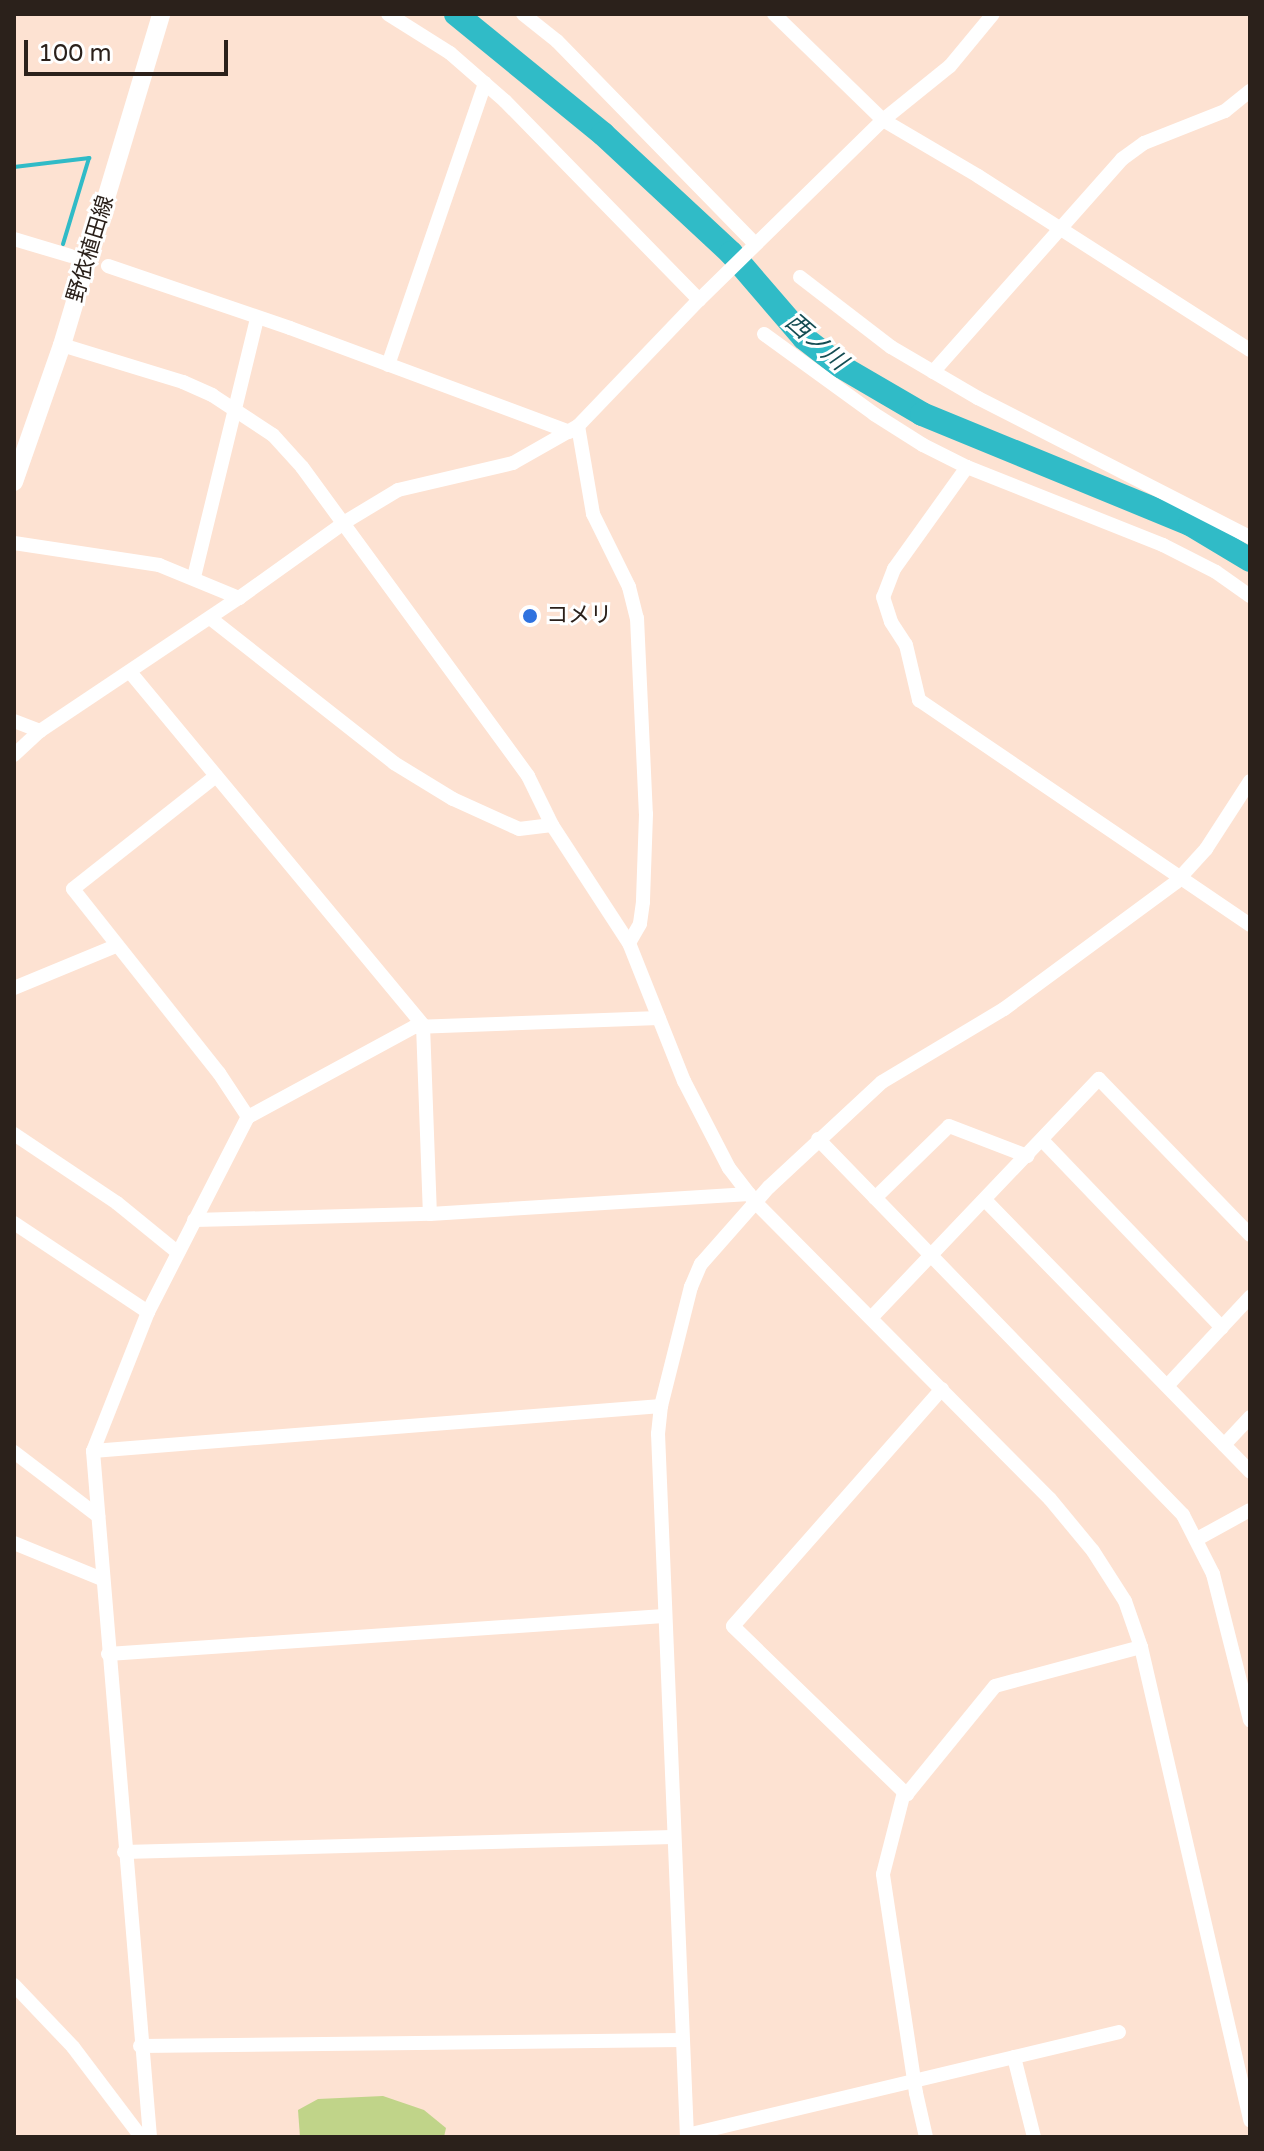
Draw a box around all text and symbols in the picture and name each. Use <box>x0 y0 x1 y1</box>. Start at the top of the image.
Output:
scale bar <box>28 24 232 74</box>
text: 100 m <box>38 39 112 68</box>
street label: 野依植田線 <box>62 193 120 305</box>
water label: 西ノ川 <box>779 308 853 376</box>
place label: コメリ <box>546 603 612 629</box>
marker: コメリ <box>521 607 539 625</box>

